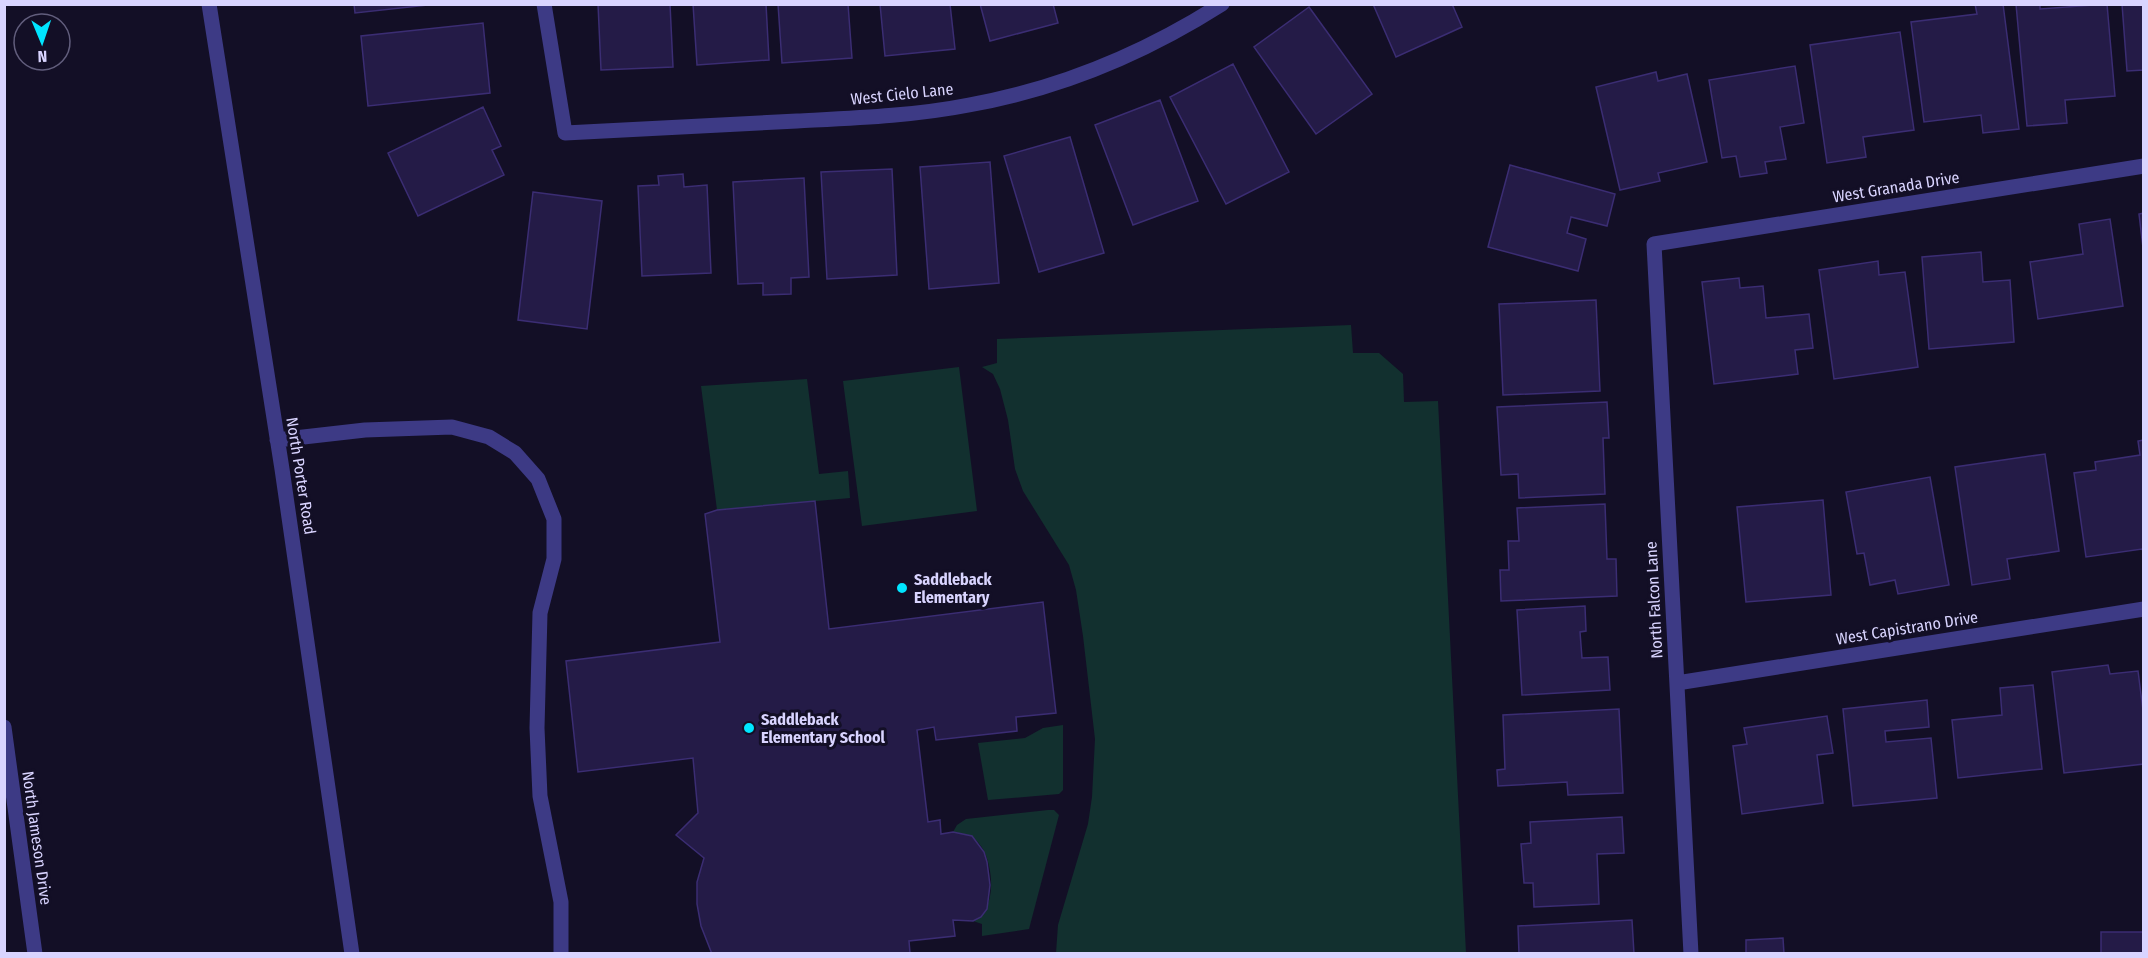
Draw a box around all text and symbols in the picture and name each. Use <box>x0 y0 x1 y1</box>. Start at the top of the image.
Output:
north arrow <box>12 12 72 72</box>
text: N <box>37 47 48 66</box>
street label: West Cielo Lane <box>850 79 954 109</box>
street label: West Granada Drive <box>1831 168 1961 206</box>
street label: North Porter Road <box>282 416 320 536</box>
street label: North Falcon Lane <box>1641 541 1667 659</box>
place label: Saddleback Elementary <box>914 570 993 607</box>
marker: Saddleback Elementary <box>895 581 909 595</box>
street label: West Capistrano Drive <box>1835 607 1979 649</box>
place label: Saddleback Elementary School <box>761 710 886 747</box>
marker: Saddleback Elementary School <box>742 721 756 735</box>
street label: North Jameson Drive <box>18 770 56 906</box>

